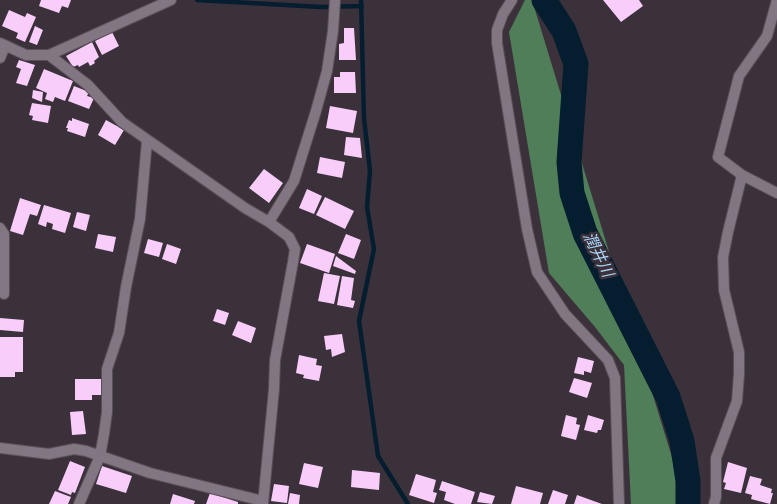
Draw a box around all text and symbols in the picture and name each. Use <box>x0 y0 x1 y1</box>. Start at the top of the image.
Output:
water label: 潤井川 <box>578 229 616 281</box>

